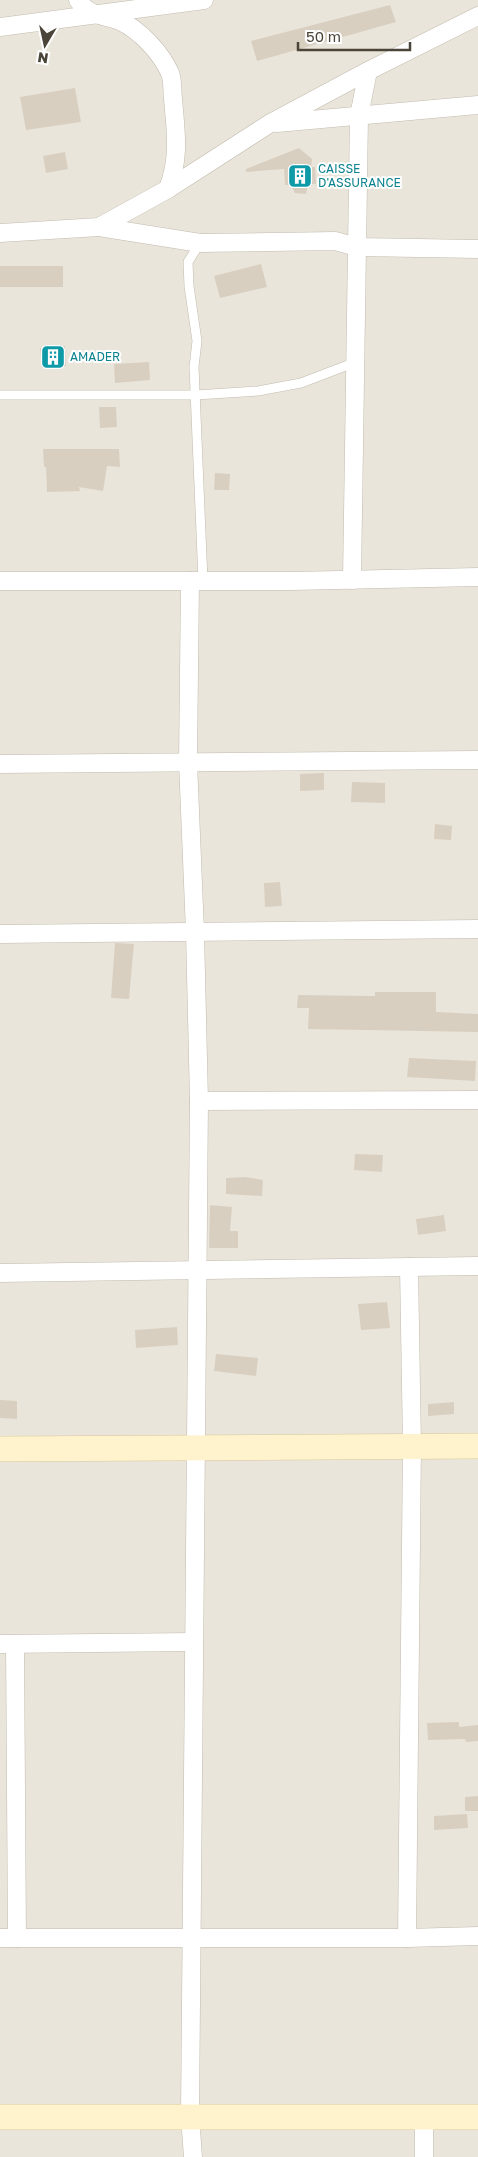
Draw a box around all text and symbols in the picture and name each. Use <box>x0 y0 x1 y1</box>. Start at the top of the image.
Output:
north arrow <box>20 20 70 70</box>
scale bar <box>298 20 410 52</box>
text: 50 m <box>306 27 341 45</box>
text: N <box>36 49 49 68</box>
place label: CAISSE D'ASSURANCE <box>318 161 401 190</box>
building icon: CAISSE D'ASSURANCE <box>287 163 313 189</box>
building icon: AMADER <box>40 344 66 370</box>
place label: AMADER <box>70 349 120 364</box>

